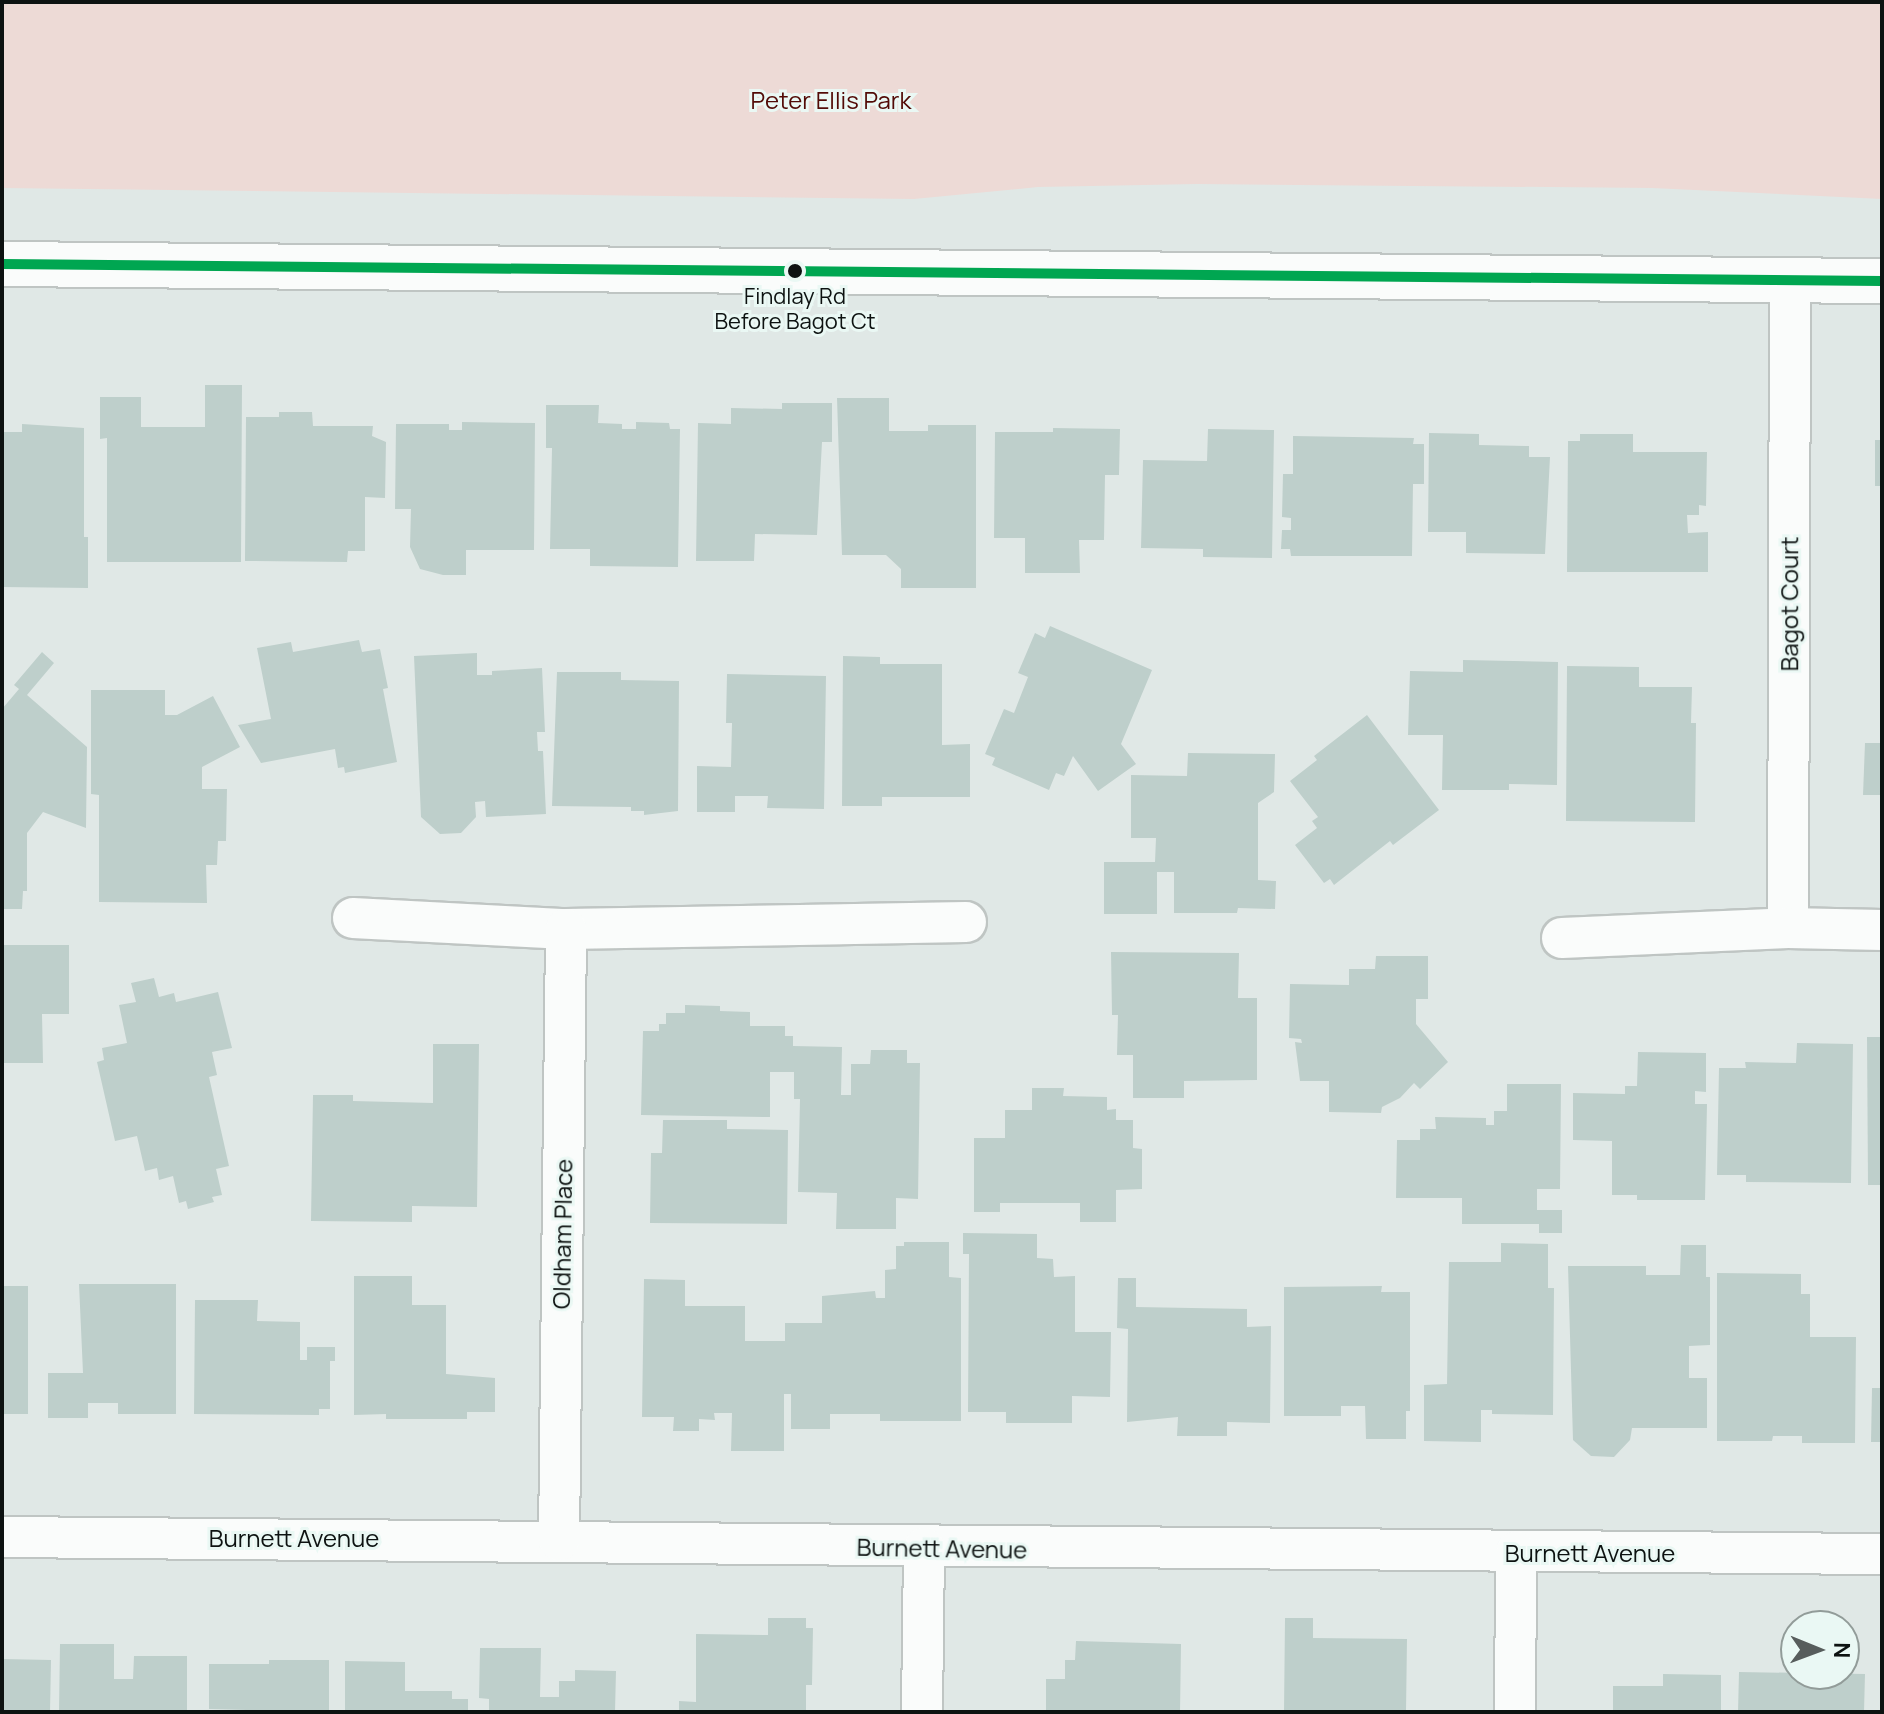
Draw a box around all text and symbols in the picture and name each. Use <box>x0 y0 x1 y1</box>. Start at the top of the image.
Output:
park label: Peter Ellis Park <box>751 86 911 114</box>
marker: Findlay Rd Before Bagot Ct <box>787 263 803 279</box>
place label: Findlay Rd Before Bagot Ct <box>714 283 876 334</box>
street label: Bagot Court <box>1775 537 1803 671</box>
street label: Oldham Place <box>546 1159 578 1309</box>
street label: Burnett Avenue <box>209 1524 379 1552</box>
street label: Burnett Avenue <box>856 1532 1028 1564</box>
street label: Burnett Avenue <box>1505 1539 1675 1567</box>
north arrow <box>1780 1610 1860 1690</box>
text: N <box>1827 1642 1857 1659</box>

